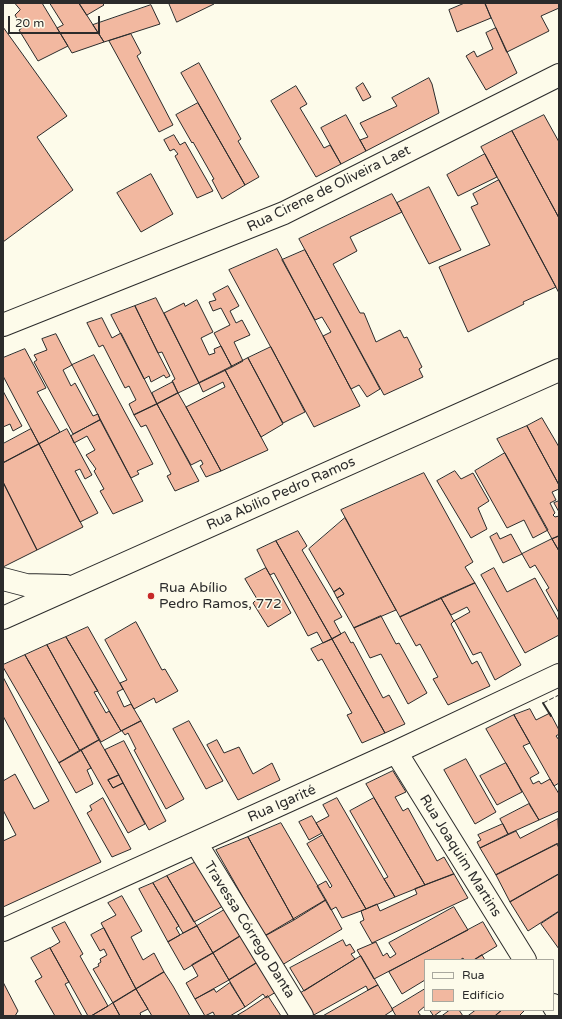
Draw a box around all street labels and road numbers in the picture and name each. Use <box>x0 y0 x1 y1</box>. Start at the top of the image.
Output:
street label: Rua Cirene de Oliveira Laet <box>245 142 413 236</box>
street label: Rua Abílio Pedro Ramos <box>204 454 358 534</box>
street label: Rua Igarité <box>245 782 319 826</box>
street label: Rua Joaquim Martins <box>415 792 505 920</box>
street label: Travessa Córrego Danta <box>200 858 298 1002</box>

